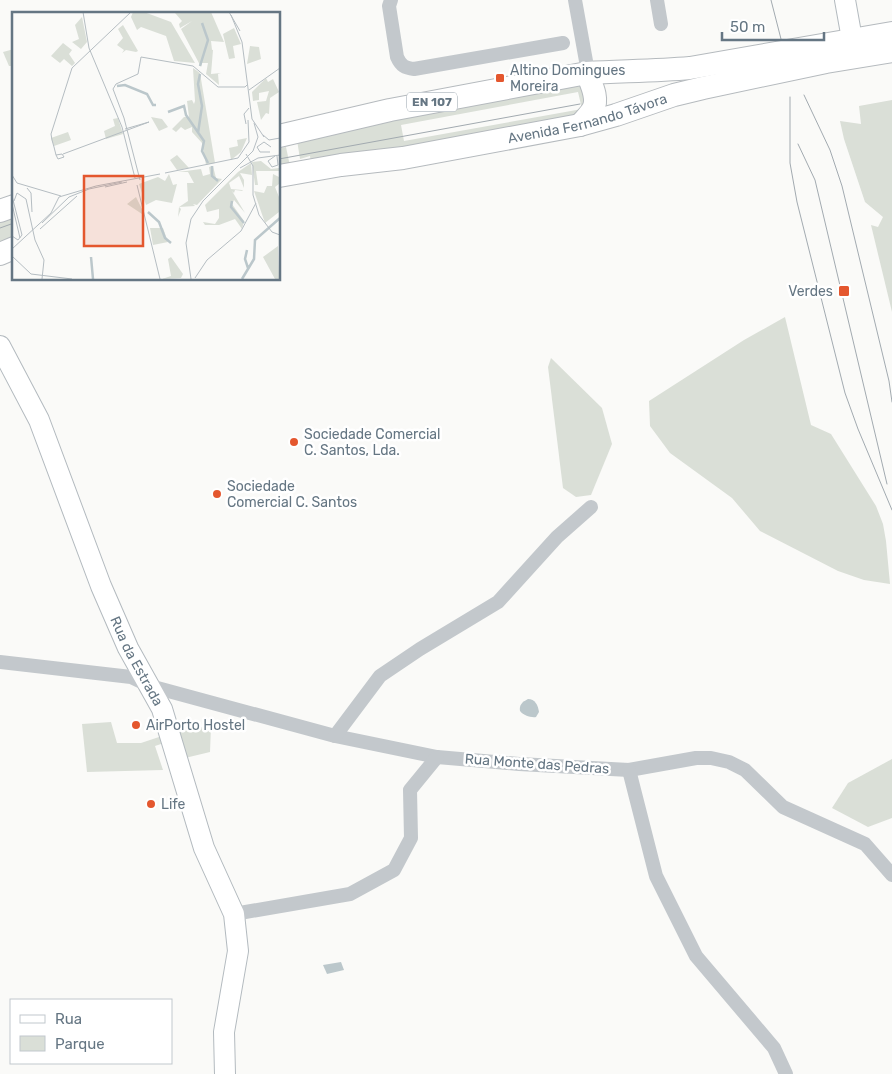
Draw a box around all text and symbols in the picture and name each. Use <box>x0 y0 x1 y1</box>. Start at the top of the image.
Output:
scale bar <box>722 10 824 42</box>
inset map <box>12 12 280 280</box>
text: 50 m <box>730 18 765 36</box>
place label: Altino Domingues Moreira <box>510 62 625 95</box>
marker: Altino Domingues Moreira <box>494 72 506 84</box>
street label: Avenida Fernando Távora <box>506 90 669 147</box>
road number: EN 107 <box>407 92 457 111</box>
place label: Verdes <box>788 283 833 300</box>
marker: Verdes <box>837 284 851 298</box>
place label: Sociedade Comercial C. Santos, Lda. <box>304 426 440 459</box>
marker: Sociedade Comercial C. Santos, Lda. <box>288 436 300 448</box>
place label: Sociedade Comercial C. Santos <box>227 478 357 511</box>
marker: Sociedade Comercial C. Santos <box>211 488 223 500</box>
street label: Rua da Estrada <box>107 614 167 709</box>
place label: AirPorto Hostel <box>146 717 245 734</box>
marker: AirPorto Hostel <box>130 719 142 731</box>
street label: Rua Monte das Pedras <box>464 750 610 778</box>
place label: Life <box>161 796 186 813</box>
marker: Life <box>145 798 157 810</box>
legend <box>10 999 172 1064</box>
text: Rua <box>55 1010 82 1028</box>
text: Parque <box>55 1035 105 1053</box>

